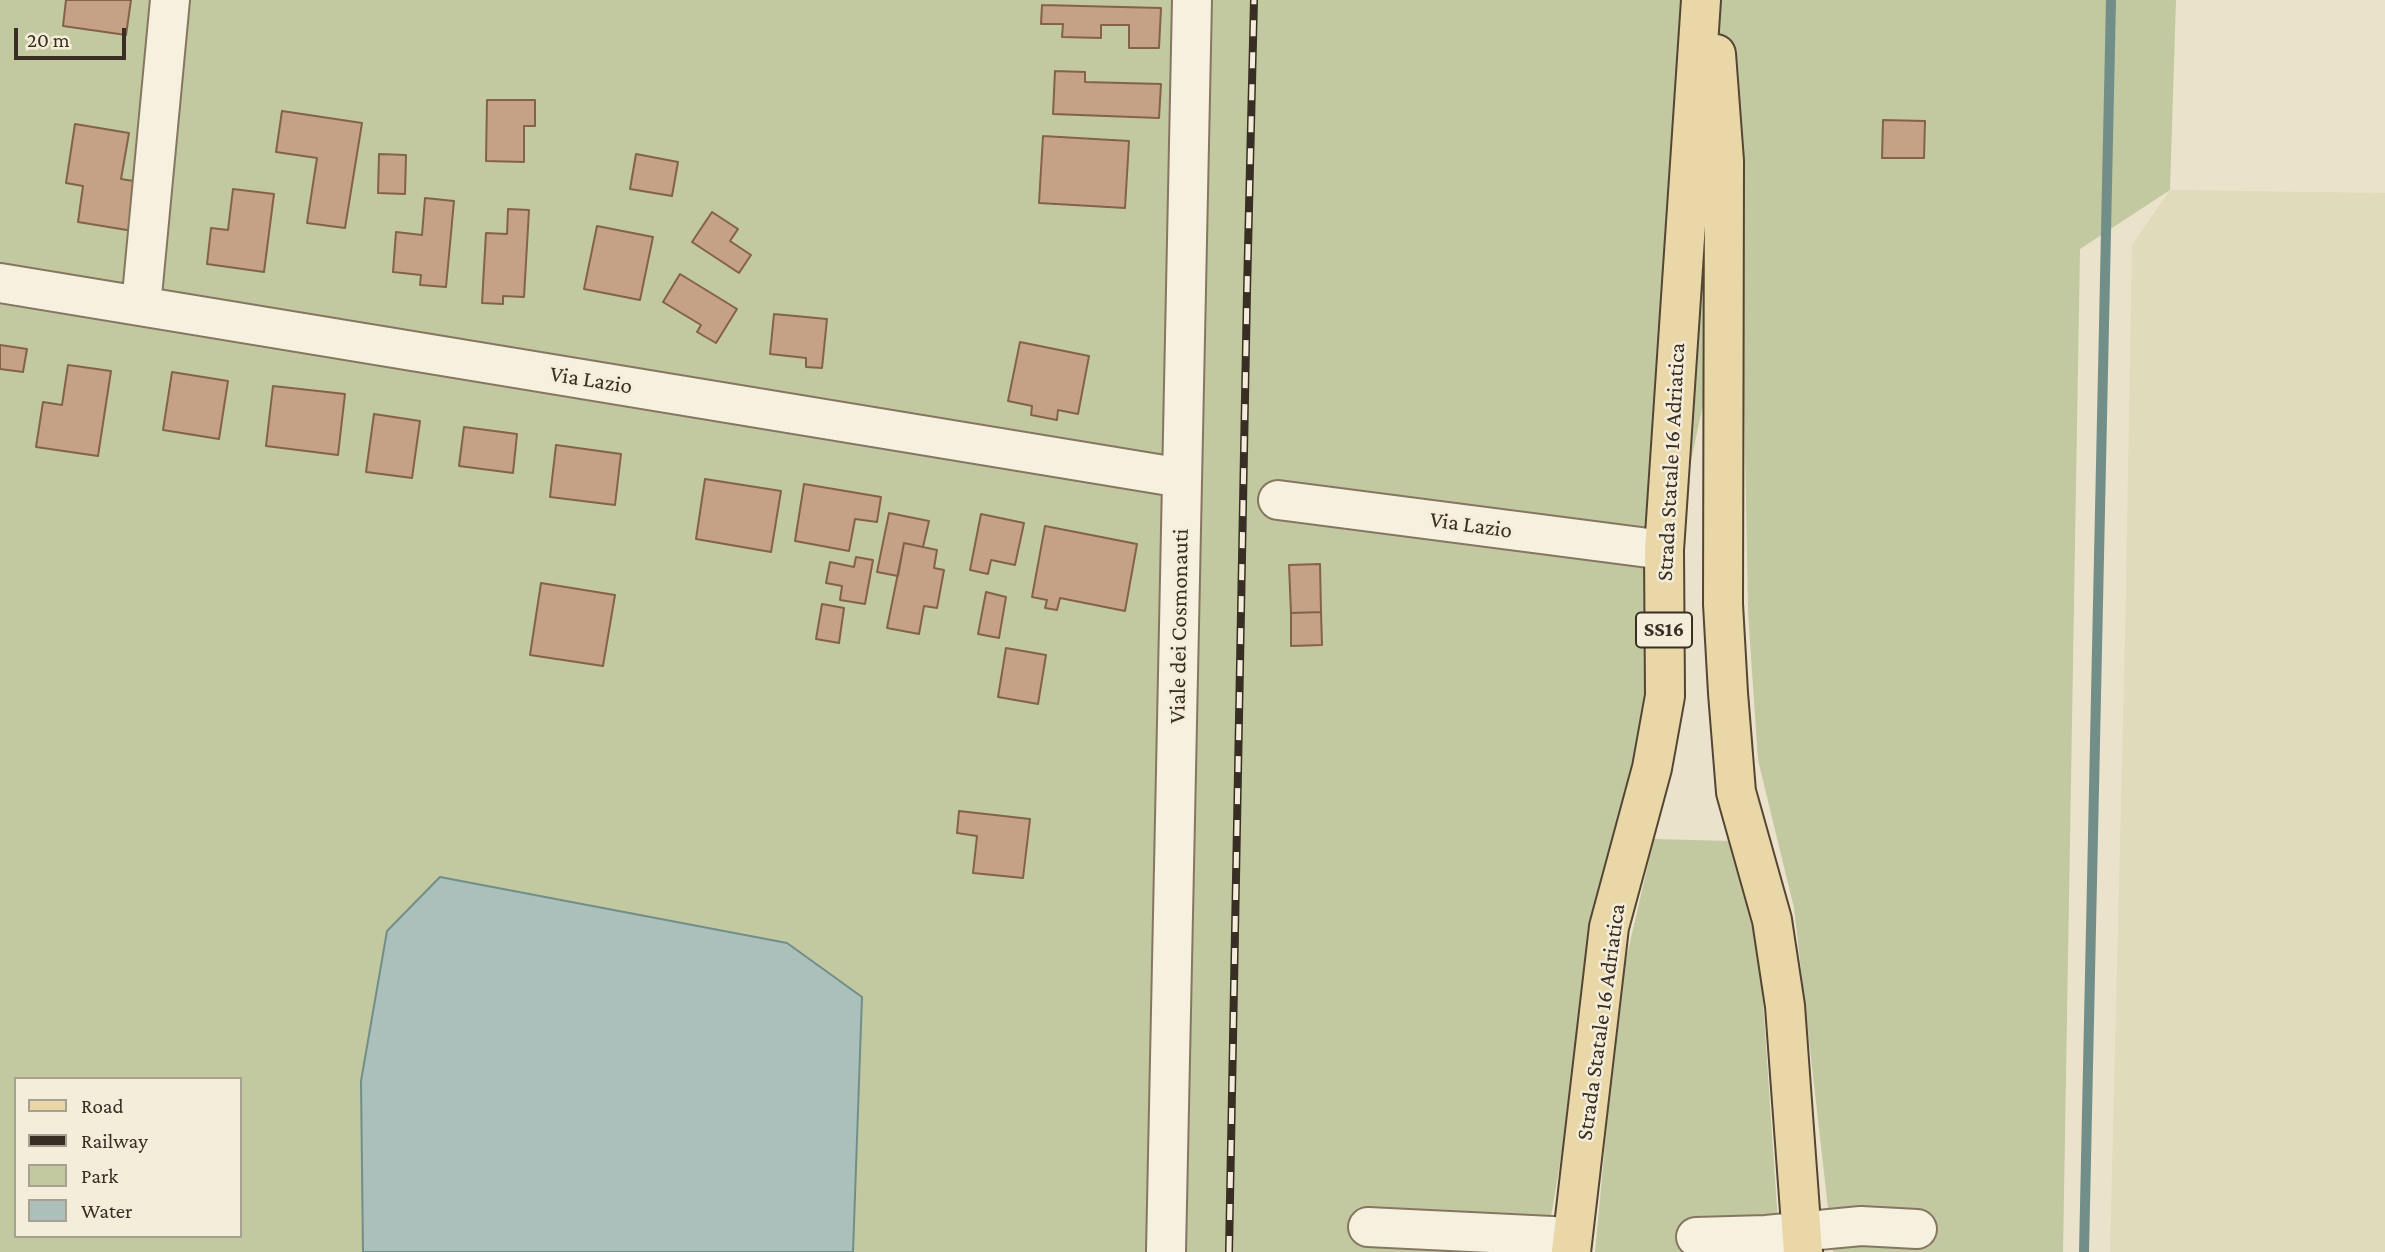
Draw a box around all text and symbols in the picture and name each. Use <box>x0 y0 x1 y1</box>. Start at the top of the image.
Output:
scale bar <box>18 14 130 58</box>
text: 20 m <box>27 28 70 52</box>
street label: Strada Statale 16 Adriatica <box>1651 342 1691 582</box>
street label: Via Lazio <box>548 360 634 400</box>
street label: Via Lazio <box>1428 506 1514 544</box>
street label: Viale dei Cosmonauti <box>1164 528 1194 724</box>
road number: SS16 <box>1636 612 1692 648</box>
street label: Strada Statale 16 Adriatica <box>1571 902 1631 1142</box>
legend <box>14 1077 242 1238</box>
text: Road <box>81 1094 124 1118</box>
text: Railway <box>81 1129 148 1153</box>
text: Park <box>81 1164 118 1188</box>
text: Water <box>81 1199 133 1223</box>

